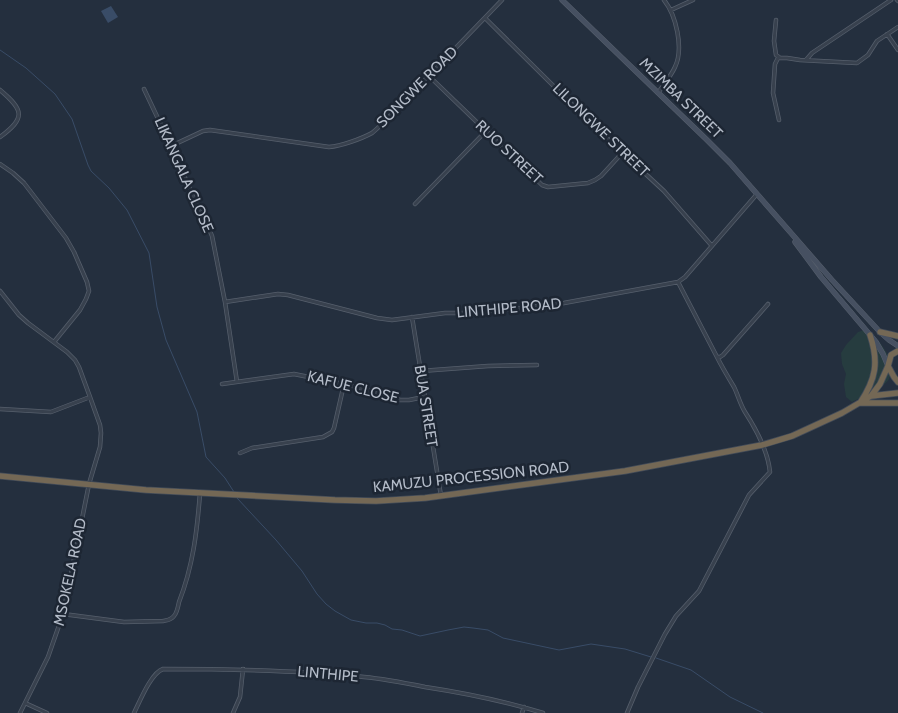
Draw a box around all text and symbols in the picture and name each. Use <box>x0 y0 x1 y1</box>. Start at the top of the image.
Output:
street label: SONGWE ROAD <box>373 43 461 131</box>
street label: MZIMBA STREET <box>636 54 726 142</box>
street label: LILONGWE STREET <box>549 79 653 181</box>
street label: LIKANGALA CLOSE <box>151 115 217 235</box>
street label: RUO STREET <box>472 116 546 188</box>
street label: LINTHIPE ROAD <box>456 294 562 322</box>
street label: BUA STREET <box>411 364 441 448</box>
street label: KAFUE CLOSE <box>306 367 400 407</box>
street label: KAMUZU PROCESSION ROAD <box>372 458 570 496</box>
street label: MSOKELA ROAD <box>50 516 90 628</box>
street label: LINTHIPE <box>297 662 359 686</box>

